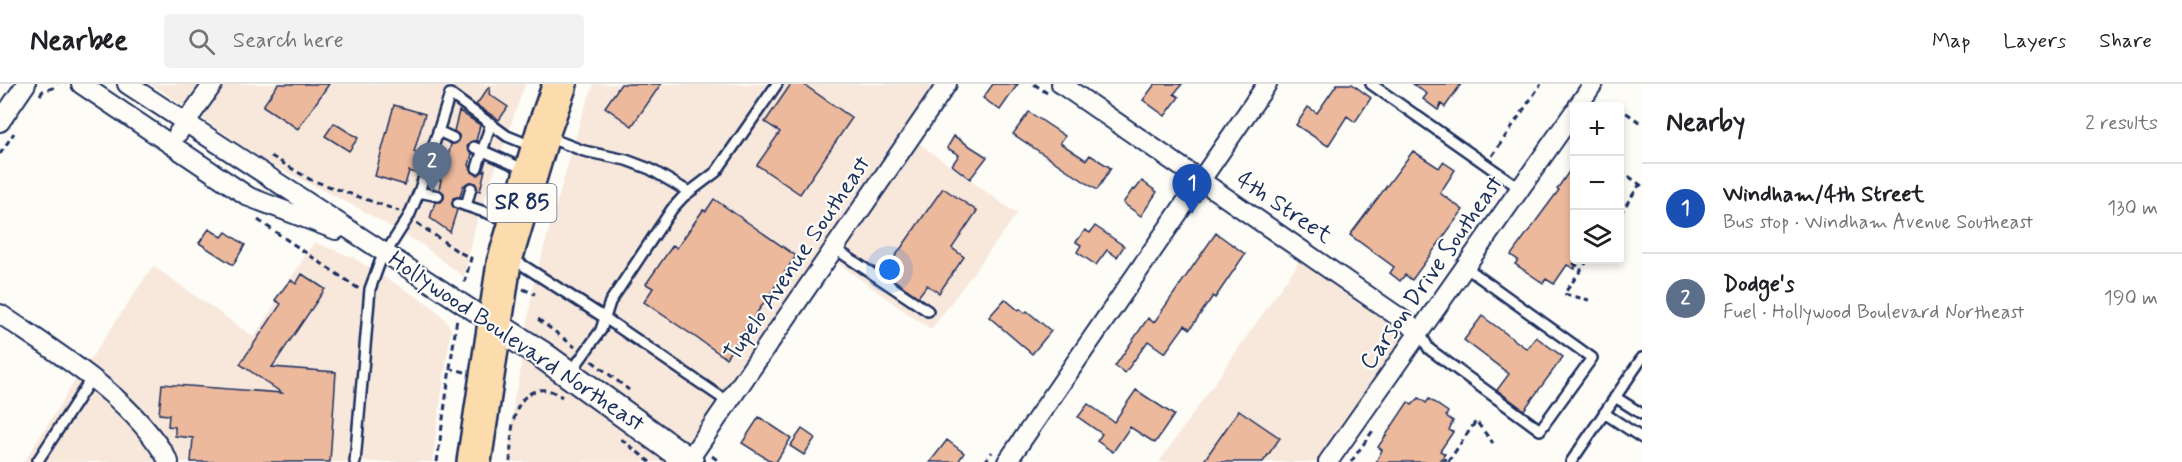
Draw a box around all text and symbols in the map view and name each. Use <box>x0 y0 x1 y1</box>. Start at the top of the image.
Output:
search box <box>164 14 584 68</box>
text: Nearbee <box>30 23 128 60</box>
icon: search <box>185 25 218 58</box>
text: Search here <box>233 27 344 55</box>
text: Map <box>1932 27 1970 55</box>
text: Layers <box>2003 27 2066 55</box>
text: Share <box>2099 27 2152 55</box>
map controls <box>1570 102 1624 264</box>
button: + <box>1570 102 1624 156</box>
text: Nearby <box>1666 106 1745 140</box>
text: 2 results <box>2085 110 2158 137</box>
pin: 2 <box>412 142 452 192</box>
street label: Tupelo Avenue Southeast <box>718 150 879 368</box>
button: − <box>1570 156 1624 210</box>
pin: 1 <box>1172 164 1212 214</box>
street label: 4th Street <box>1230 165 1338 251</box>
street label: Carson Drive Southeast <box>1353 169 1511 376</box>
text: Windham/4th Street <box>1723 181 1924 209</box>
road number: SR 85 <box>488 184 556 222</box>
text: 1 <box>1681 195 1690 222</box>
text: 130 m <box>2107 195 2158 222</box>
text: Bus stop · Windham Avenue Southeast <box>1723 209 2033 236</box>
button: layers <box>1570 210 1624 264</box>
street label: Hollywood Boulevard Northeast <box>382 244 651 440</box>
your location <box>875 255 904 284</box>
text: Dodge's <box>1723 271 1794 299</box>
text: 2 <box>1681 285 1690 312</box>
text: 190 m <box>2104 285 2158 312</box>
text: Fuel · Hollywood Boulevard Northeast <box>1723 299 2024 326</box>

